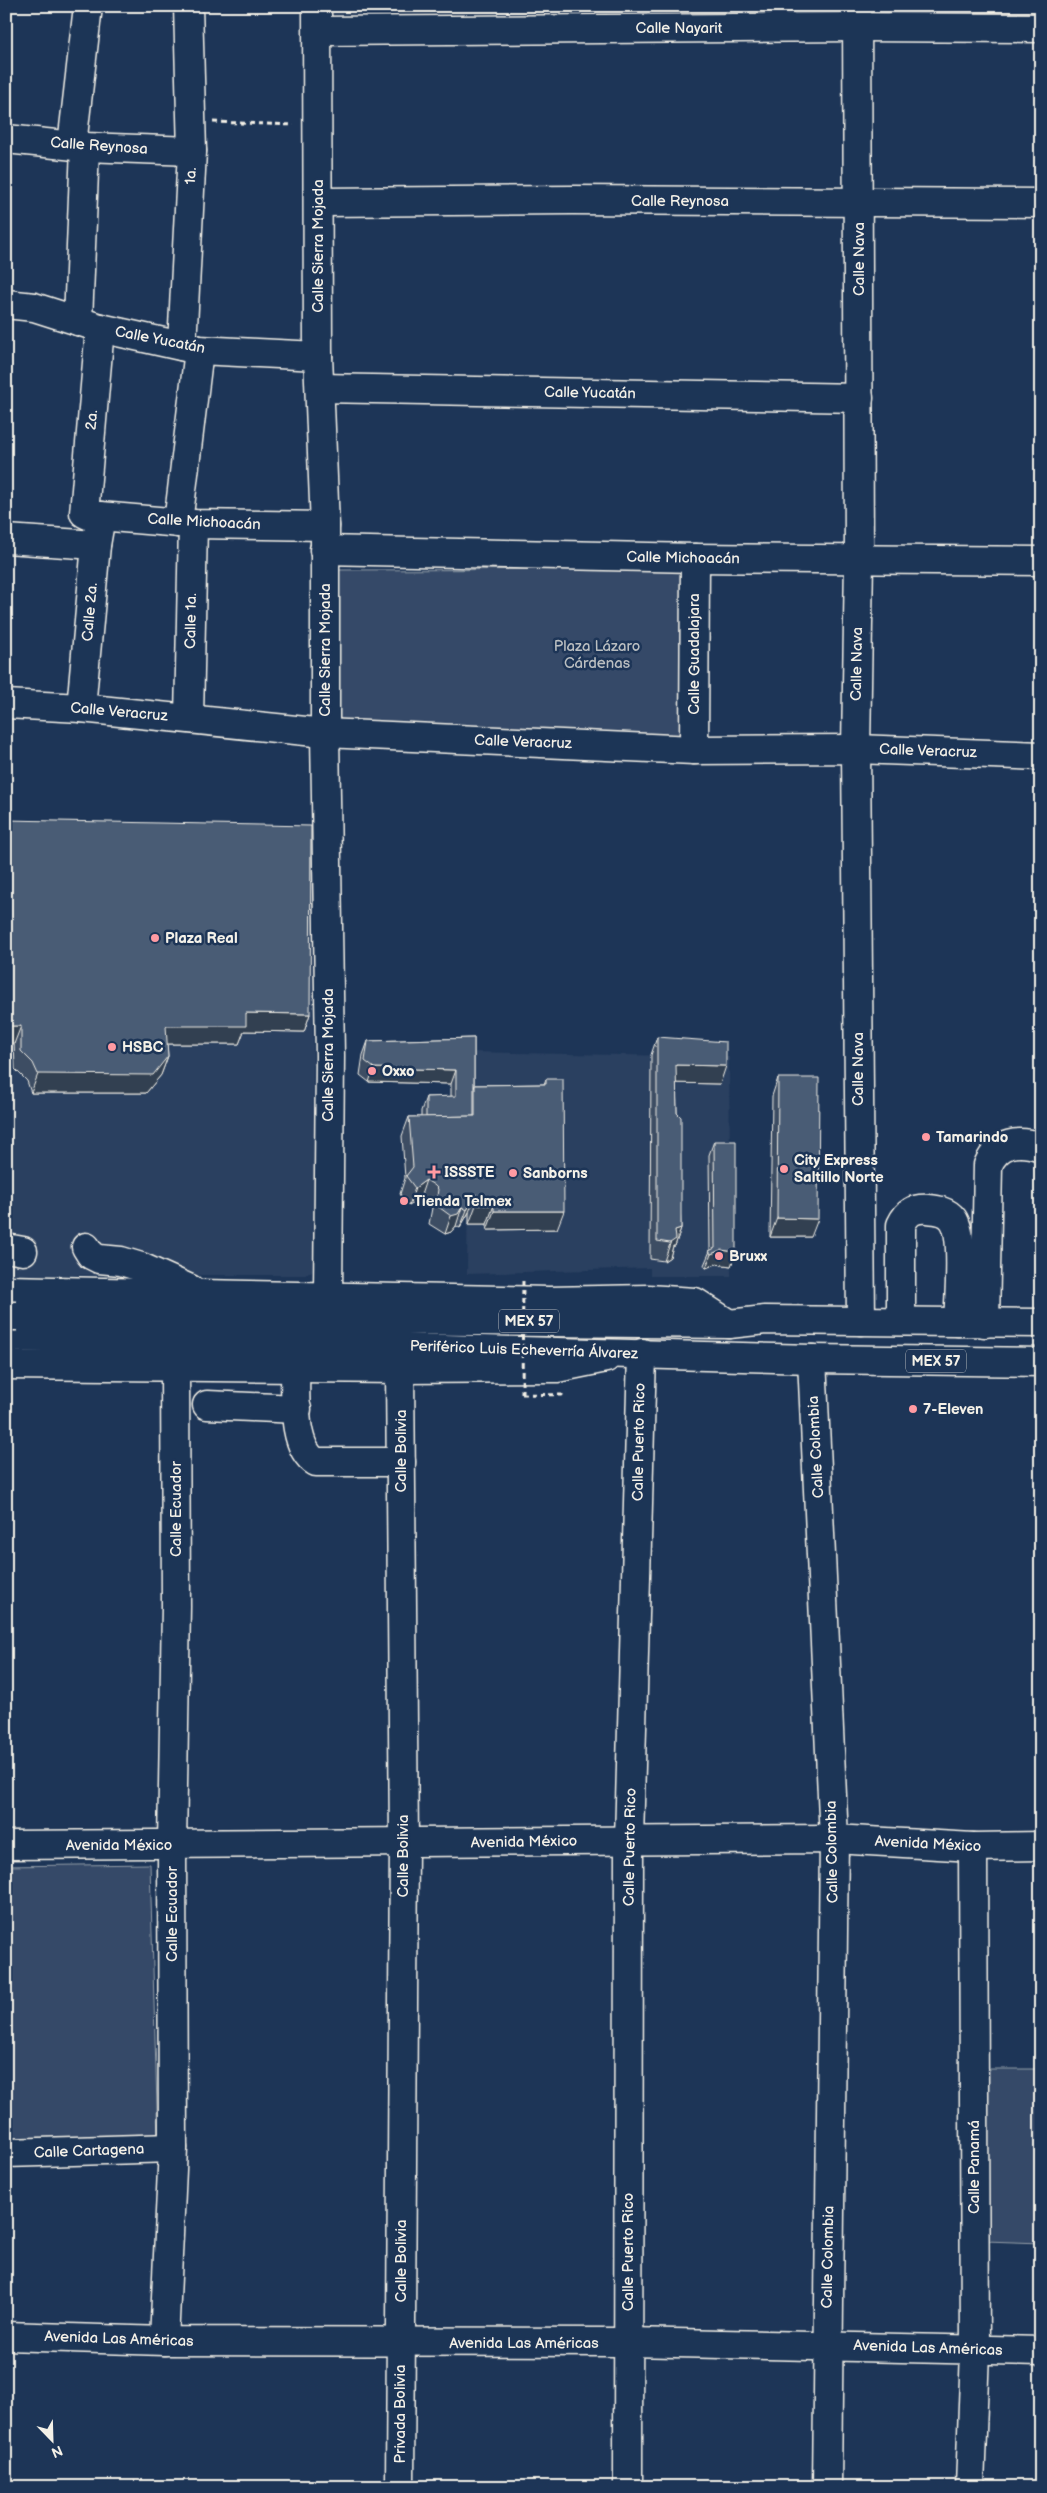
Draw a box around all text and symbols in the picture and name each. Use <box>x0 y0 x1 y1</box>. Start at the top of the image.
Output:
street label: Calle Nayarit <box>636 19 723 38</box>
street label: Calle Reynosa <box>50 133 148 159</box>
street label: 1a. <box>181 167 201 185</box>
street label: Calle Sierra Mojada <box>309 179 328 313</box>
street label: Calle Reynosa <box>631 192 729 211</box>
street label: Calle Nava <box>850 222 869 296</box>
street label: Calle Yucatán <box>113 322 207 358</box>
street label: Calle Yucatán <box>544 383 636 403</box>
street label: 2a. <box>82 409 102 431</box>
street label: Calle Michoacán <box>147 510 261 534</box>
street label: Calle Michoacán <box>626 548 740 568</box>
street label: Calle 2a. <box>78 582 102 642</box>
street label: Calle Sierra Mojada <box>316 583 335 717</box>
street label: Calle 1a. <box>181 593 201 649</box>
street label: Calle Guadalajara <box>685 593 704 715</box>
street label: Calle Nava <box>847 627 867 701</box>
park label: Plaza Lázaro Cárdenas <box>554 637 640 673</box>
street label: Calle Veracruz <box>69 698 169 726</box>
street label: Calle Veracruz <box>474 731 573 753</box>
street label: Calle Veracruz <box>879 740 978 762</box>
place label: Plaza Real <box>165 929 238 948</box>
marker: Plaza Real <box>149 932 161 944</box>
street label: Calle Sierra Mojada <box>319 988 338 1122</box>
street label: Calle Nava <box>849 1032 868 1106</box>
place label: HSBC <box>122 1038 164 1057</box>
marker: HSBC <box>106 1041 118 1053</box>
place label: Oxxo <box>382 1062 415 1081</box>
marker: Oxxo <box>366 1065 378 1077</box>
place label: Tamarindo <box>936 1128 1009 1147</box>
marker: Tamarindo <box>920 1131 932 1143</box>
place label: City Express Saltillo Norte <box>794 1151 884 1187</box>
place label: ISSSTE <box>444 1163 495 1182</box>
marker: City Express Saltillo Norte <box>778 1163 790 1175</box>
place label: Sanborns <box>523 1164 588 1183</box>
marker: ISSSTE <box>428 1166 440 1178</box>
marker: Sanborns <box>507 1167 519 1179</box>
place label: Tienda Telmex <box>414 1192 512 1211</box>
marker: Tienda Telmex <box>398 1195 410 1207</box>
place label: Bruxx <box>729 1247 768 1266</box>
marker: Bruxx <box>713 1250 725 1262</box>
road number: MEX 57 <box>499 1310 559 1332</box>
street label: Periférico Luis Echeverría Álvarez <box>410 1337 639 1364</box>
road number: MEX 57 <box>906 1350 966 1372</box>
street label: Calle Puerto Rico <box>628 1383 650 1501</box>
street label: Calle Colombia <box>804 1395 828 1499</box>
place label: 7-Eleven <box>923 1400 983 1419</box>
marker: 7-Eleven <box>907 1403 919 1415</box>
street label: Calle Bolivia <box>392 1409 411 1493</box>
street label: Calle Ecuador <box>167 1460 186 1557</box>
street label: Calle Puerto Rico <box>619 1788 641 1906</box>
street label: Calle Colombia <box>822 1801 842 1903</box>
street label: Calle Bolivia <box>394 1814 413 1898</box>
street label: Avenida México <box>471 1832 577 1852</box>
street label: Avenida México <box>874 1832 982 1856</box>
street label: Avenida México <box>66 1836 172 1855</box>
street label: Calle Ecuador <box>163 1865 182 1962</box>
street label: Calle Panamá <box>965 2120 984 2214</box>
street label: Calle Cartagena <box>33 2140 145 2162</box>
street label: Calle Puerto Rico <box>619 2193 638 2311</box>
street label: Calle Colombia <box>818 2206 838 2308</box>
street label: Calle Bolivia <box>392 2219 411 2303</box>
street label: Avenida Las Américas <box>44 2327 195 2351</box>
street label: Avenida Las Américas <box>449 2334 599 2353</box>
street label: Avenida Las Américas <box>853 2336 1004 2360</box>
street label: Privada Bolivia <box>391 2365 410 2463</box>
north arrow <box>28 2416 78 2466</box>
text: N <box>49 2442 65 2461</box>

